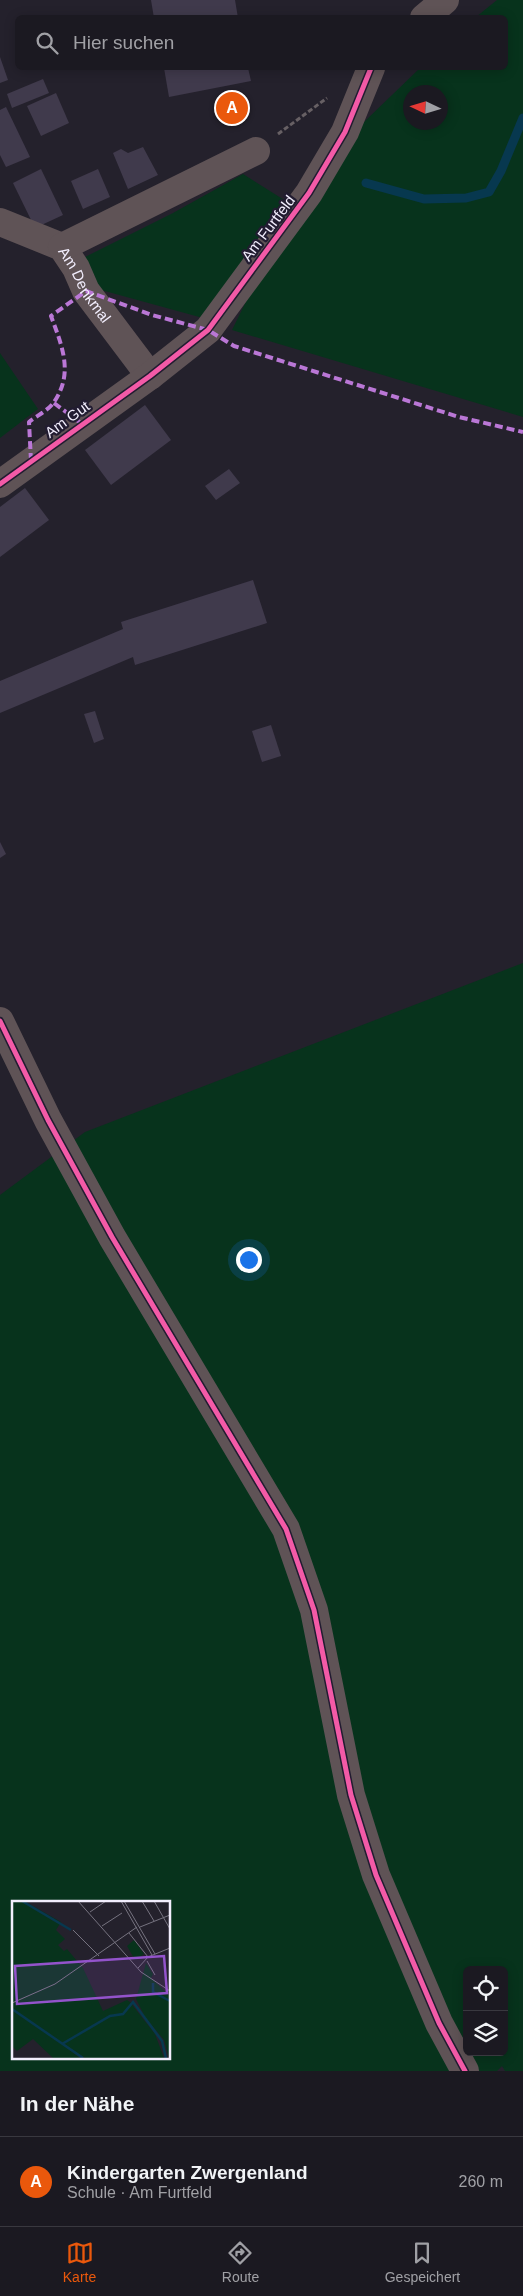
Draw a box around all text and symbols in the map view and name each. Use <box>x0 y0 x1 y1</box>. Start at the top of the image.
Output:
search box <box>15 15 508 70</box>
icon: search <box>33 29 61 57</box>
text: Hier suchen <box>73 32 174 53</box>
north arrow <box>403 85 448 130</box>
pin: A <box>216 89 248 127</box>
street label: Am Furtfeld <box>238 192 298 264</box>
street label: Am Denkmal <box>56 243 115 325</box>
street label: Am Gut <box>41 397 93 441</box>
your location <box>236 1247 262 1273</box>
inset map <box>12 1901 170 2058</box>
map controls <box>463 1966 508 2056</box>
button: locate <box>463 1966 508 2011</box>
button: layers <box>463 2011 508 2056</box>
text: In der Nähe <box>20 2092 134 2115</box>
text: Kindergarten Zwergenland <box>67 2162 308 2183</box>
text: A <box>30 2173 42 2190</box>
text: 260 m <box>459 2173 503 2190</box>
text: Schule · Am Furtfeld <box>67 2184 212 2201</box>
tab: Karte <box>63 2239 96 2285</box>
tab: Route <box>222 2239 259 2285</box>
tab: Gespeichert <box>385 2239 460 2285</box>

